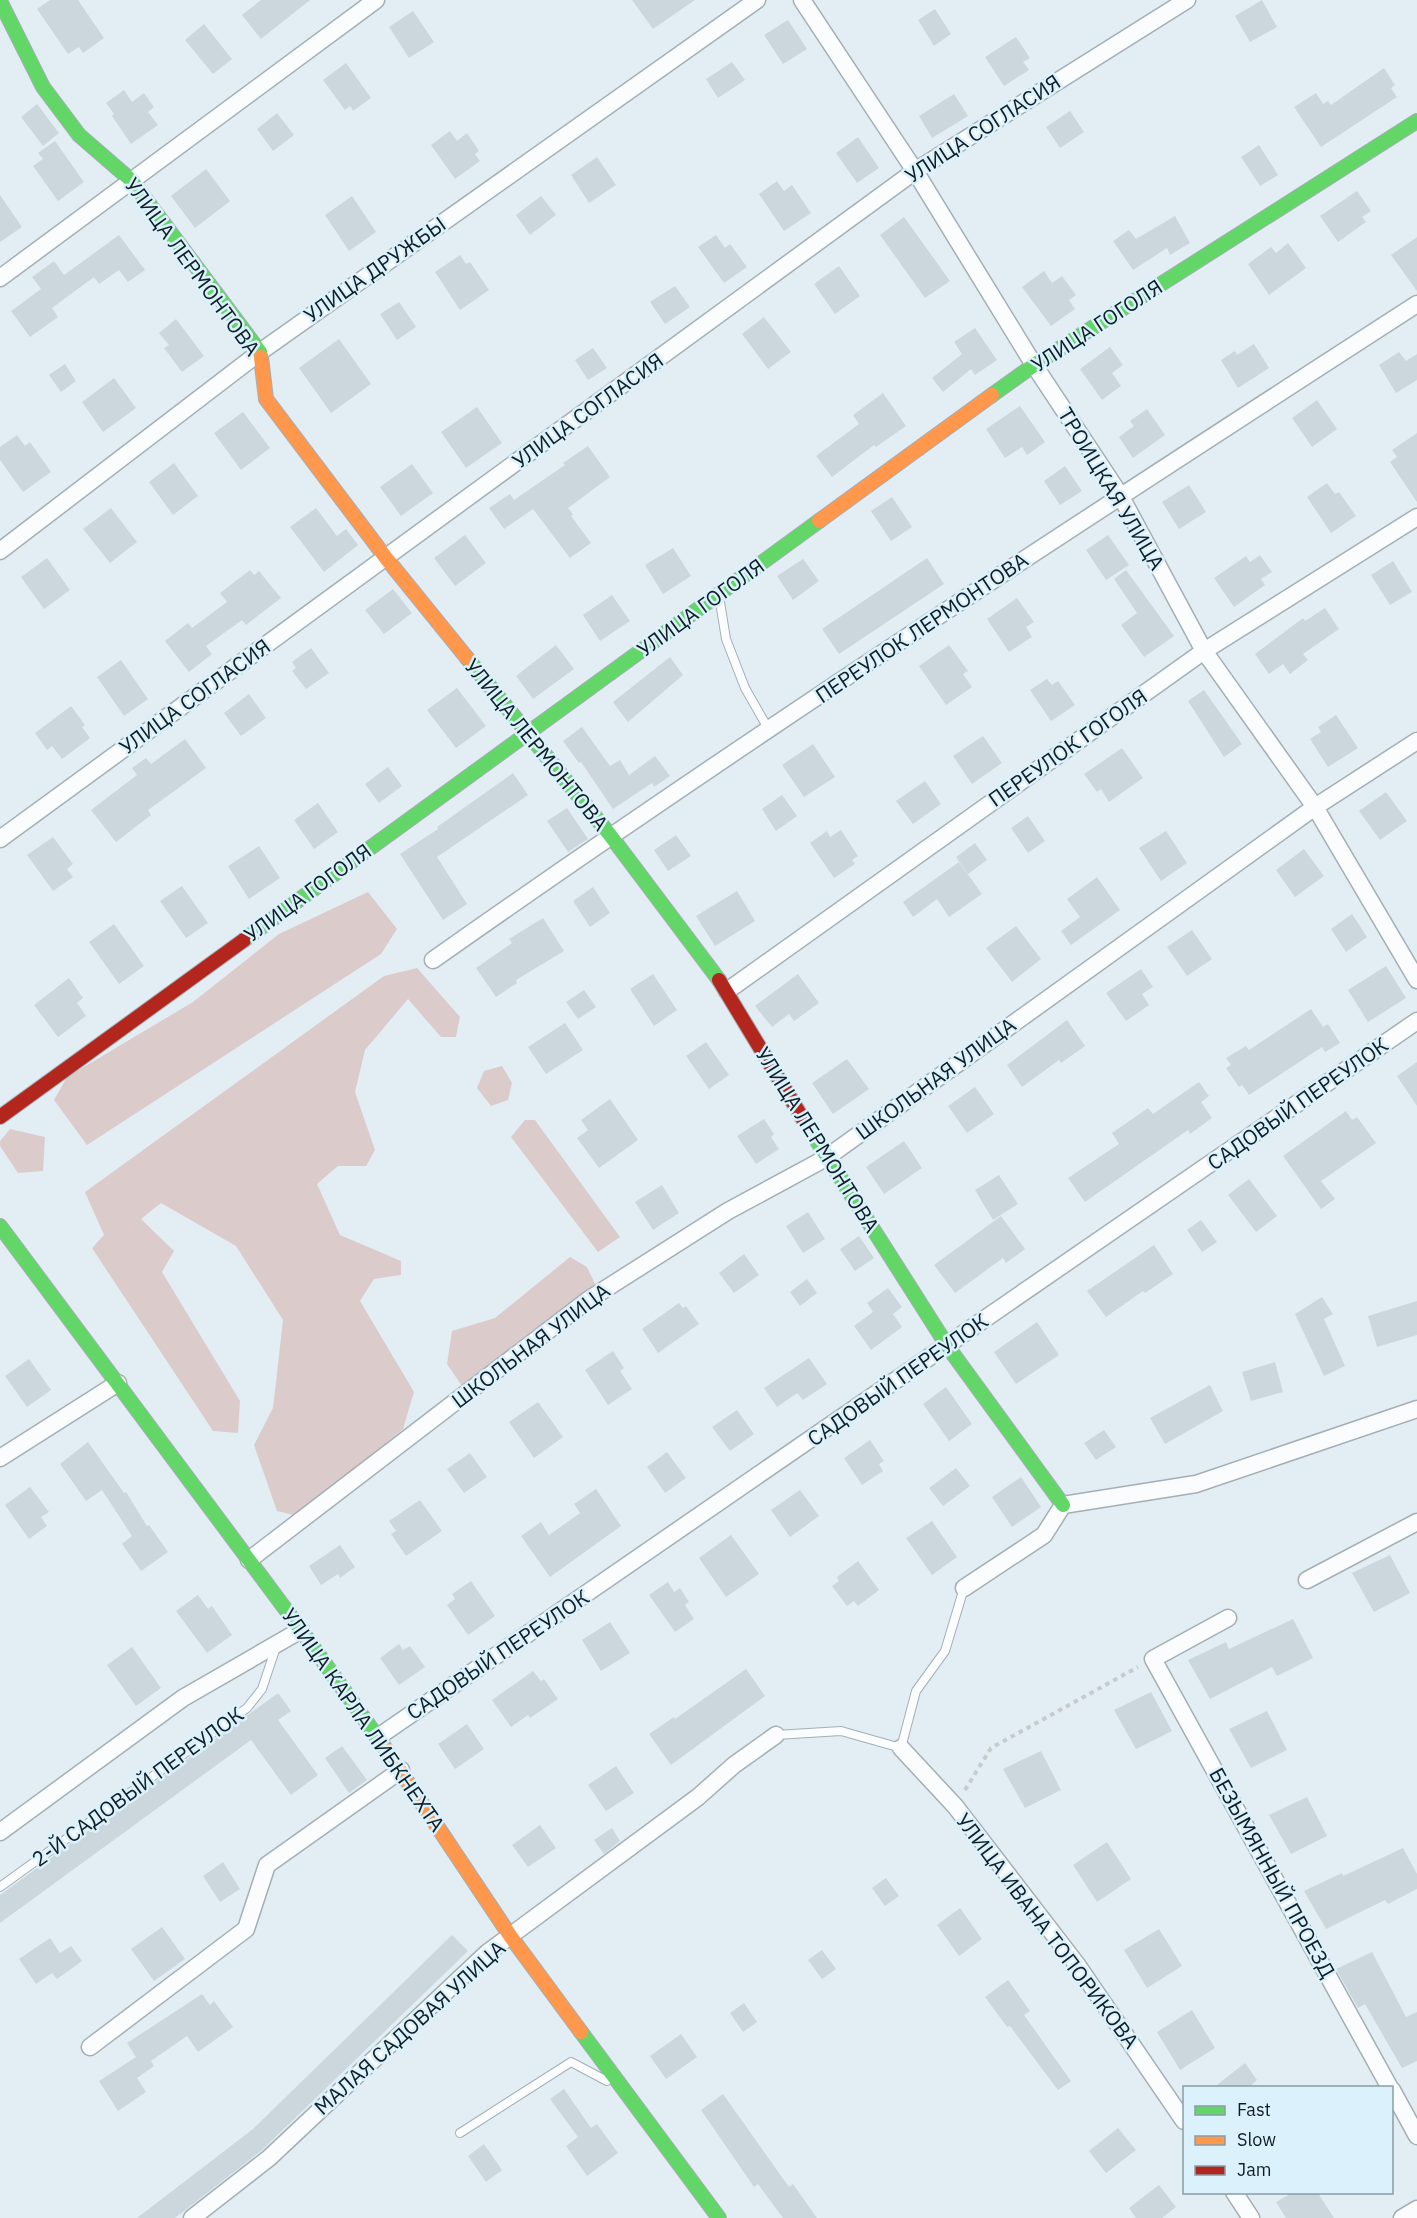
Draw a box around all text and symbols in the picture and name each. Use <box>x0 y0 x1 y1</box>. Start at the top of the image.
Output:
street label: УЛИЦА СОГЛАСИЯ <box>899 67 1066 189</box>
street label: УЛИЦА ЛЕРМОНТОВА <box>119 172 267 361</box>
street label: УЛИЦА ДРУЖБЫ <box>298 210 451 329</box>
street label: УЛИЦА ГОГОЛЯ <box>1025 272 1167 378</box>
street label: УЛИЦА СОГЛАСИЯ <box>506 346 669 474</box>
street label: ТРОИЦКАЯ УЛИЦА <box>1052 402 1171 575</box>
street label: ПЕРЕУЛОК ЛЕРМОНТОВА <box>810 545 1033 709</box>
street label: УЛИЦА ГОГОЛЯ <box>631 551 770 663</box>
street label: УЛИЦА СОГЛАСИЯ <box>113 632 276 760</box>
street label: УЛИЦА ЛЕРМОНТОВА <box>459 652 615 836</box>
street label: ПЕРЕУЛОК ГОГОЛЯ <box>982 682 1152 813</box>
street label: УЛИЦА ГОГОЛЯ <box>238 836 377 948</box>
street label: ШКОЛЬНАЯ УЛИЦА <box>850 1011 1021 1146</box>
street label: САДОВЫЙ ПЕРЕУЛОК <box>1201 1030 1393 1176</box>
street label: УЛИЦА ЛЕРМОНТОВА <box>749 1041 886 1238</box>
street label: ШКОЛЬНАЯ УЛИЦА <box>445 1276 615 1414</box>
street label: САДОВЫЙ ПЕРЕУЛОК <box>801 1306 993 1452</box>
street label: САДОВЫЙ ПЕРЕУЛОК <box>401 1582 594 1726</box>
street label: УЛИЦА КАРЛА ЛИБКНЕХТА <box>276 1602 452 1837</box>
street label: 2-Й САДОВЫЙ ПЕРЕУЛОК <box>26 1700 249 1873</box>
street label: БЕЗЫМЯННЫЙ ПРОЕЗД <box>1203 1762 1342 1983</box>
street label: УЛИЦА ИВАНА ТОПОРИКОВА <box>950 1807 1146 2054</box>
street label: МАЛАЯ САДОВАЯ УЛИЦА <box>308 1934 511 2121</box>
legend <box>1183 2086 1393 2194</box>
text: Fast <box>1237 2098 1271 2121</box>
text: Slow <box>1237 2128 1276 2151</box>
text: Jam <box>1237 2158 1272 2181</box>

